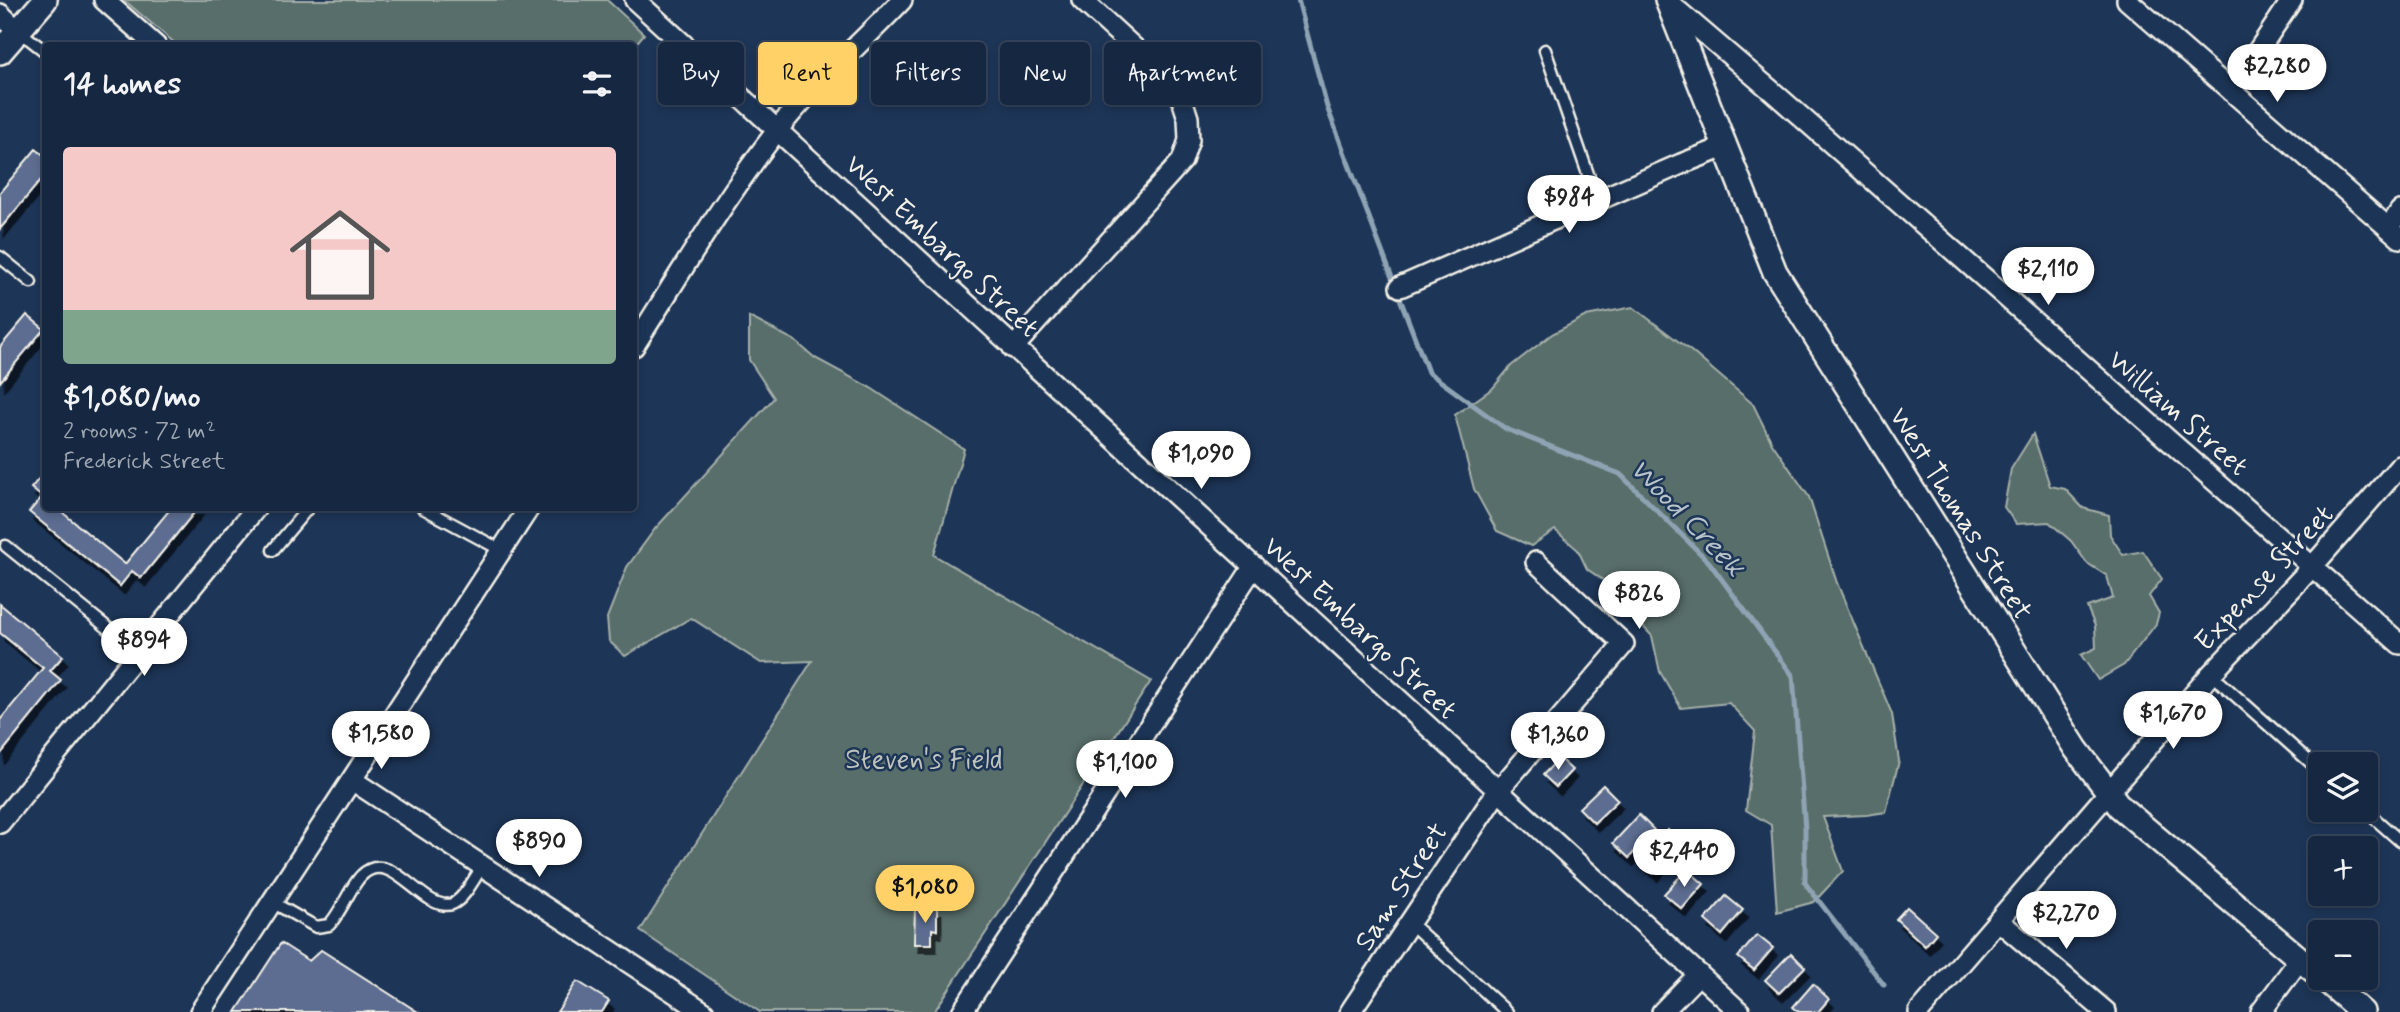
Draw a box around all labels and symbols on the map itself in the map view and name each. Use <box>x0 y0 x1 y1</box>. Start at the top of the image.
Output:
pin: $2,280 <box>2220 44 2334 104</box>
street label: West Embargo Street <box>836 147 1046 347</box>
pin: $984 <box>1528 176 1610 235</box>
pin: $2,110 <box>1991 247 2105 307</box>
street label: William Street <box>2099 343 2255 485</box>
street label: West Thomas Street <box>1880 401 2040 628</box>
pin: $1,090 <box>1144 432 1258 491</box>
water label: Wood Creek <box>1620 450 1754 587</box>
street label: Expense Street <box>2187 497 2342 660</box>
street label: West Embargo Street <box>1254 529 1464 729</box>
pin: $826 <box>1598 572 1680 631</box>
pin: $894 <box>103 618 185 678</box>
pin: $1,670 <box>2116 692 2230 751</box>
pin: $1,580 <box>324 712 438 771</box>
pin: $1,360 <box>1501 712 1615 772</box>
pin: $1,100 <box>1068 740 1182 800</box>
park label: Steven's Field <box>845 742 1003 779</box>
street label: Sam Street <box>1347 816 1457 959</box>
pin: $890 <box>498 820 580 879</box>
pin: $2,440 <box>1627 830 1741 889</box>
pin: $1,080 <box>868 866 982 925</box>
pin: $2,270 <box>2009 892 2123 951</box>

